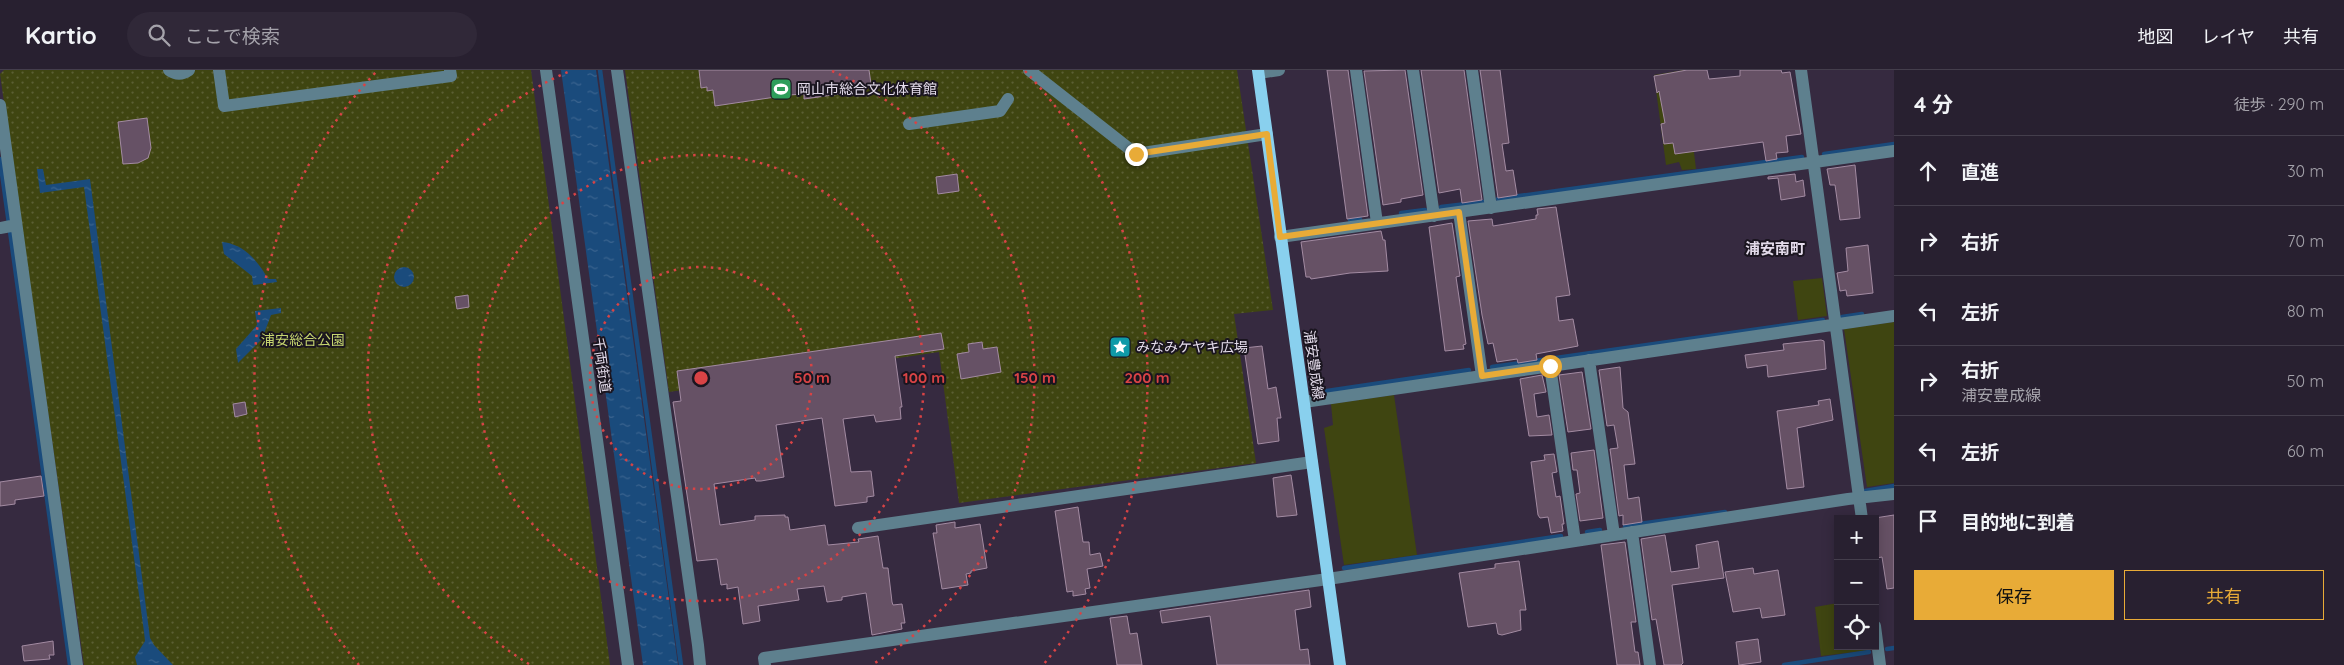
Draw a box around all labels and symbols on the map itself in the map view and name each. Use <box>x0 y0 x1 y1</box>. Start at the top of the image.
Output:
sports icon: 岡山市総合文化体育館 <box>769 77 793 101</box>
place label: 岡山市総合文化体育館 <box>797 80 937 98</box>
route end <box>1125 143 1148 166</box>
district label: 浦安南町 <box>1745 239 1805 258</box>
street label: 浦安豊成線 <box>1300 329 1328 401</box>
park label: 浦安総合公園 <box>261 331 345 349</box>
place icon: みなみケヤキ広場 <box>1108 335 1132 359</box>
street label: 千両街道 <box>589 336 615 394</box>
place label: みなみケヤキ広場 <box>1136 338 1248 356</box>
route start <box>1539 355 1562 378</box>
text: 50 m <box>794 368 830 387</box>
text: 100 m <box>903 368 945 387</box>
text: 150 m <box>1014 368 1056 387</box>
text: 200 m <box>1125 368 1170 387</box>
centre of rings <box>692 369 710 387</box>

